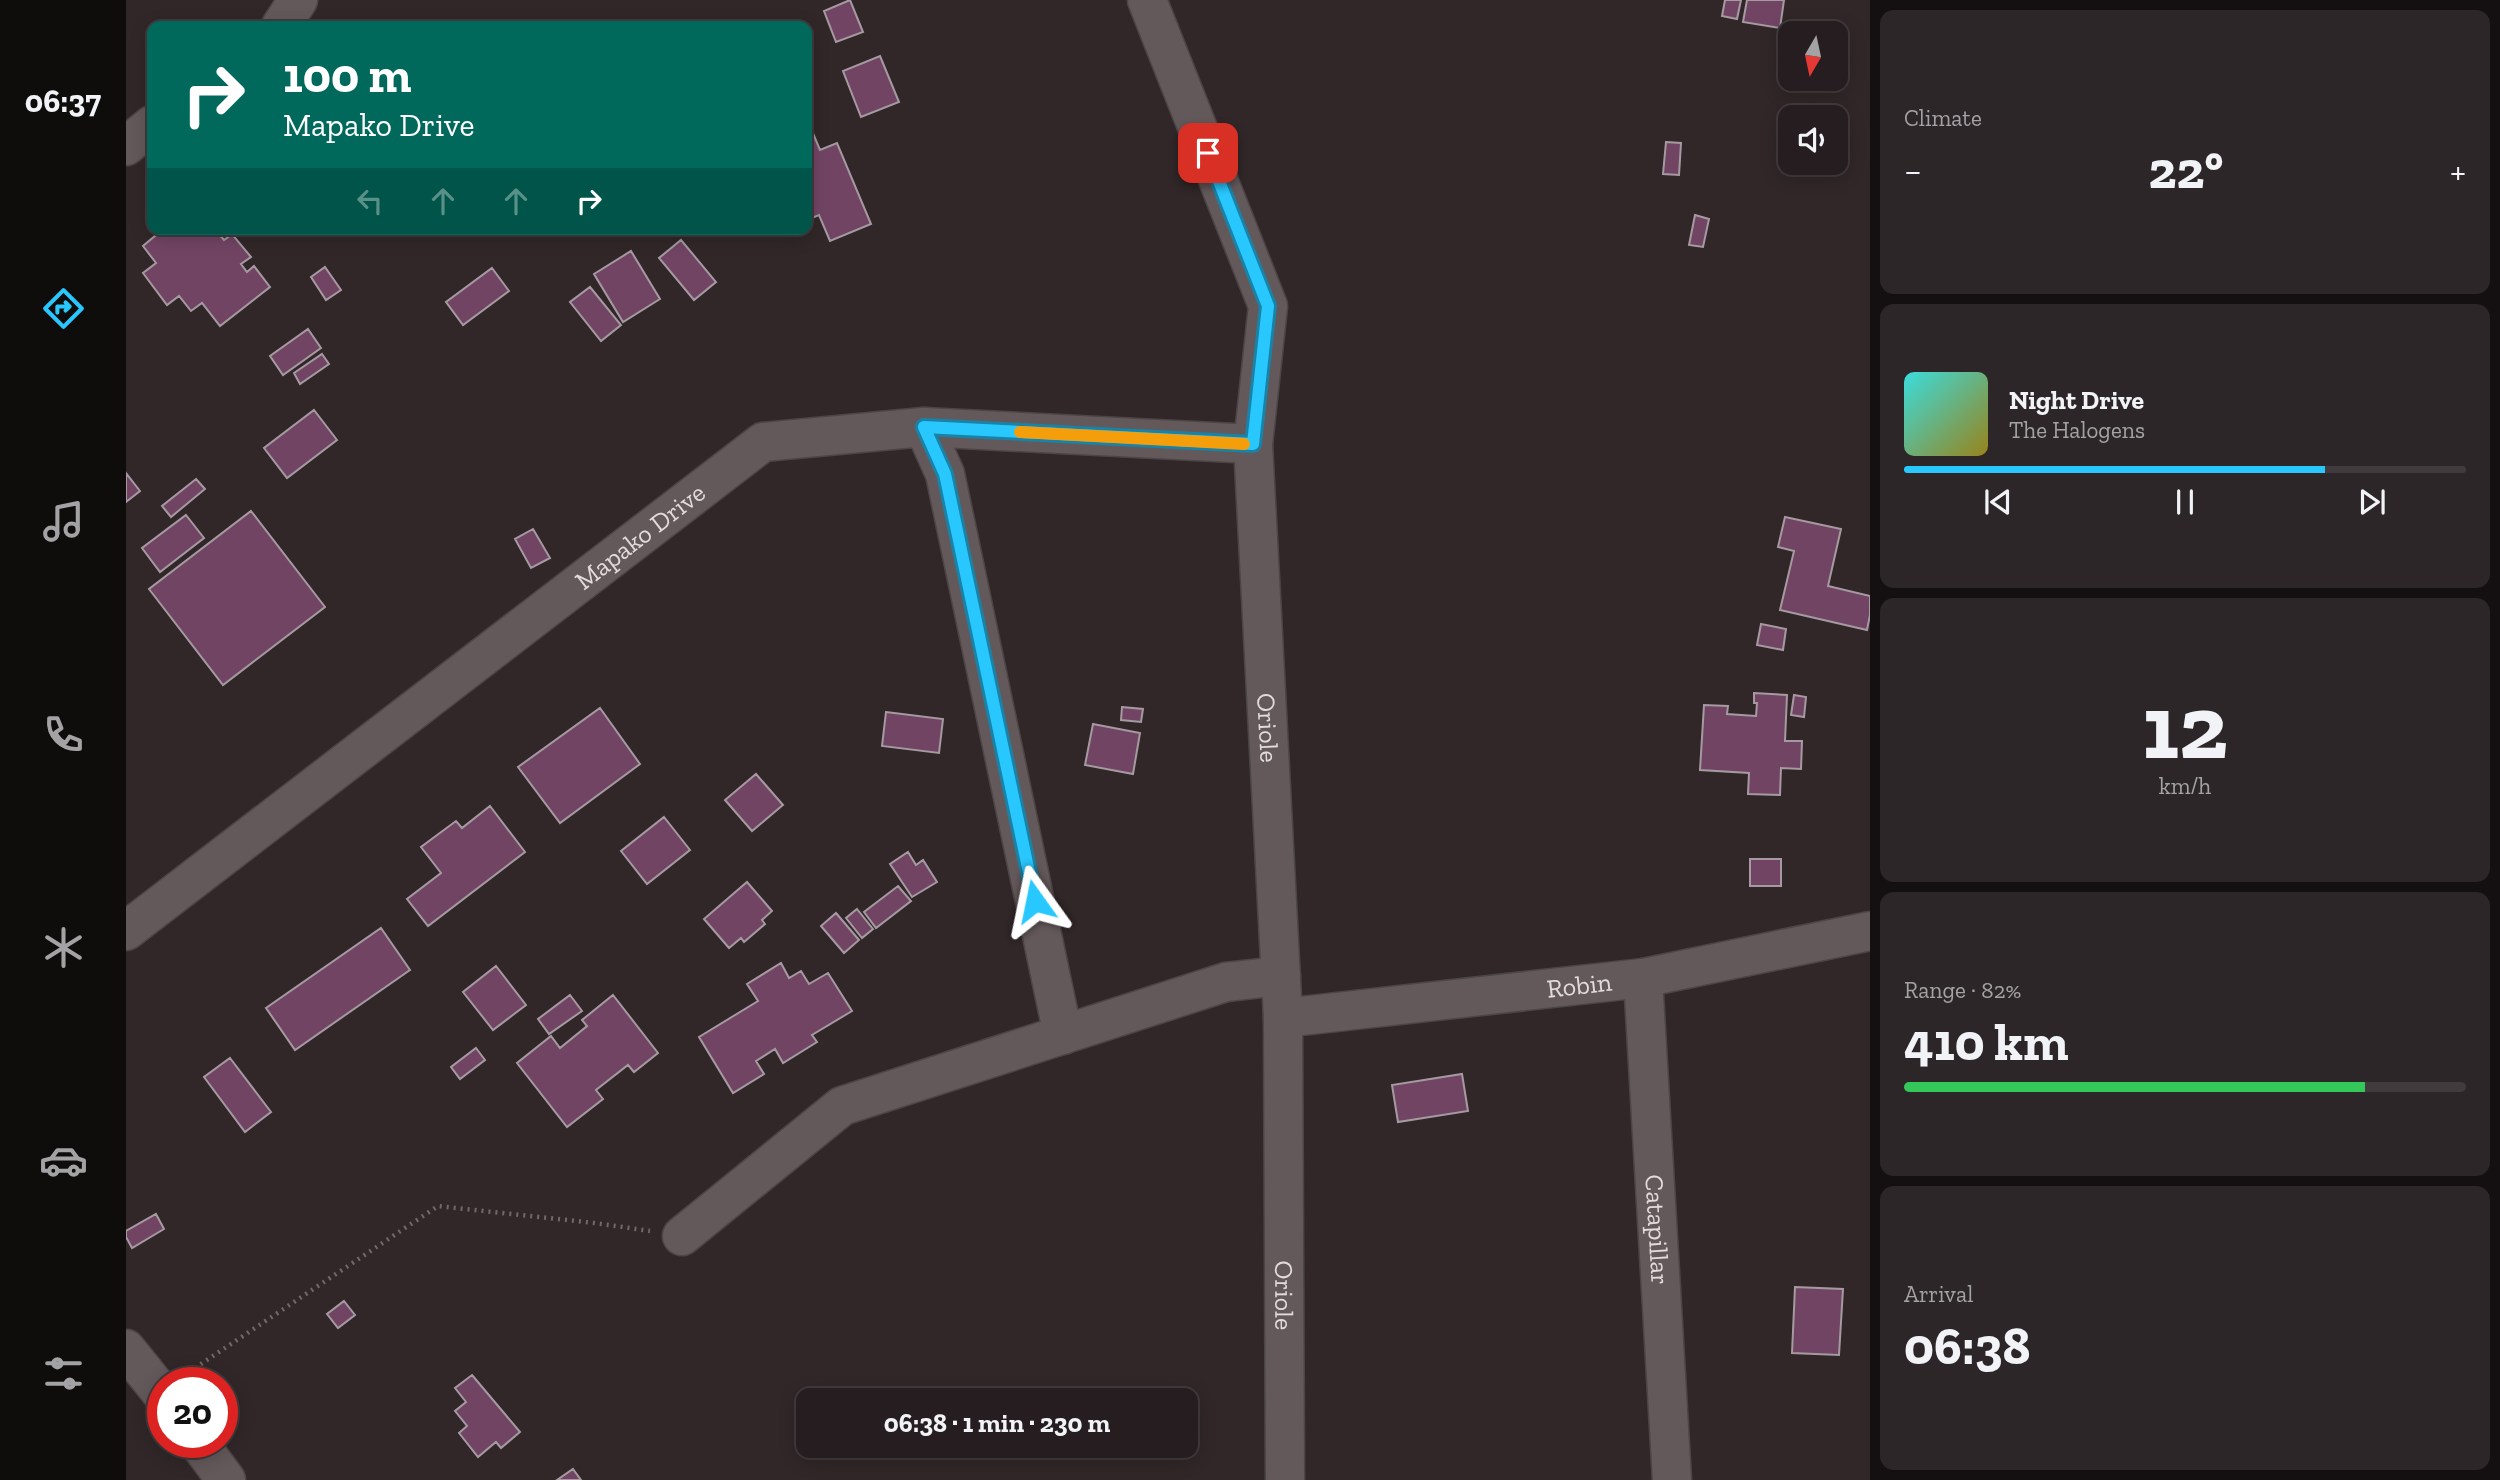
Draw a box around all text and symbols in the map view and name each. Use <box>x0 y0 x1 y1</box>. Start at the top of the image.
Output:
north arrow <box>1778 21 1848 91</box>
map controls <box>1778 21 1848 175</box>
text: 100 m <box>283 46 411 105</box>
icon: right <box>168 49 259 140</box>
text: 06:37 <box>25 82 101 120</box>
text: Climate <box>1904 104 1982 132</box>
button: sound <box>1778 105 1848 175</box>
text: Mapako Drive <box>283 106 475 144</box>
pin <box>1178 123 1238 183</box>
icon: arrive <box>1189 134 1227 172</box>
text: 22° <box>2149 139 2223 201</box>
text: − <box>1904 148 1922 194</box>
text: + <box>2450 148 2466 194</box>
icon: left <box>351 182 389 220</box>
icon: ahead <box>424 182 462 220</box>
icon: ahead <box>497 182 535 220</box>
icon: right <box>570 182 608 220</box>
icon: directions <box>39 284 88 333</box>
text: Night Drive <box>2009 384 2144 416</box>
text: The Halogens <box>2009 416 2145 444</box>
street label: Mapako Drive <box>569 476 712 597</box>
icon: previous <box>1979 483 2017 521</box>
icon: pause <box>2166 483 2204 521</box>
icon: next <box>2353 483 2391 521</box>
icon: music <box>39 497 88 546</box>
text: 12 <box>2142 672 2228 781</box>
street label: Oriole <box>1250 692 1286 763</box>
icon: phone <box>39 710 88 759</box>
text: km/h <box>2159 772 2211 800</box>
position arrow <box>998 864 1072 938</box>
icon: climate <box>39 923 88 972</box>
street label: Robin <box>1545 966 1613 1005</box>
text: Range · 82% <box>1904 976 2021 1004</box>
text: 410 km <box>1904 1011 2069 1073</box>
icon: car <box>39 1136 88 1185</box>
street label: Catapillar <box>1638 1173 1677 1286</box>
street label: Oriole <box>1268 1260 1300 1330</box>
text: Arrival <box>1904 1280 1973 1308</box>
text: 06:38 <box>1904 1315 2030 1377</box>
icon: filters <box>39 1349 88 1398</box>
speed limit sign: 20 <box>147 1367 238 1458</box>
text: 06:38 · 1 min · 230 m <box>884 1407 1110 1439</box>

